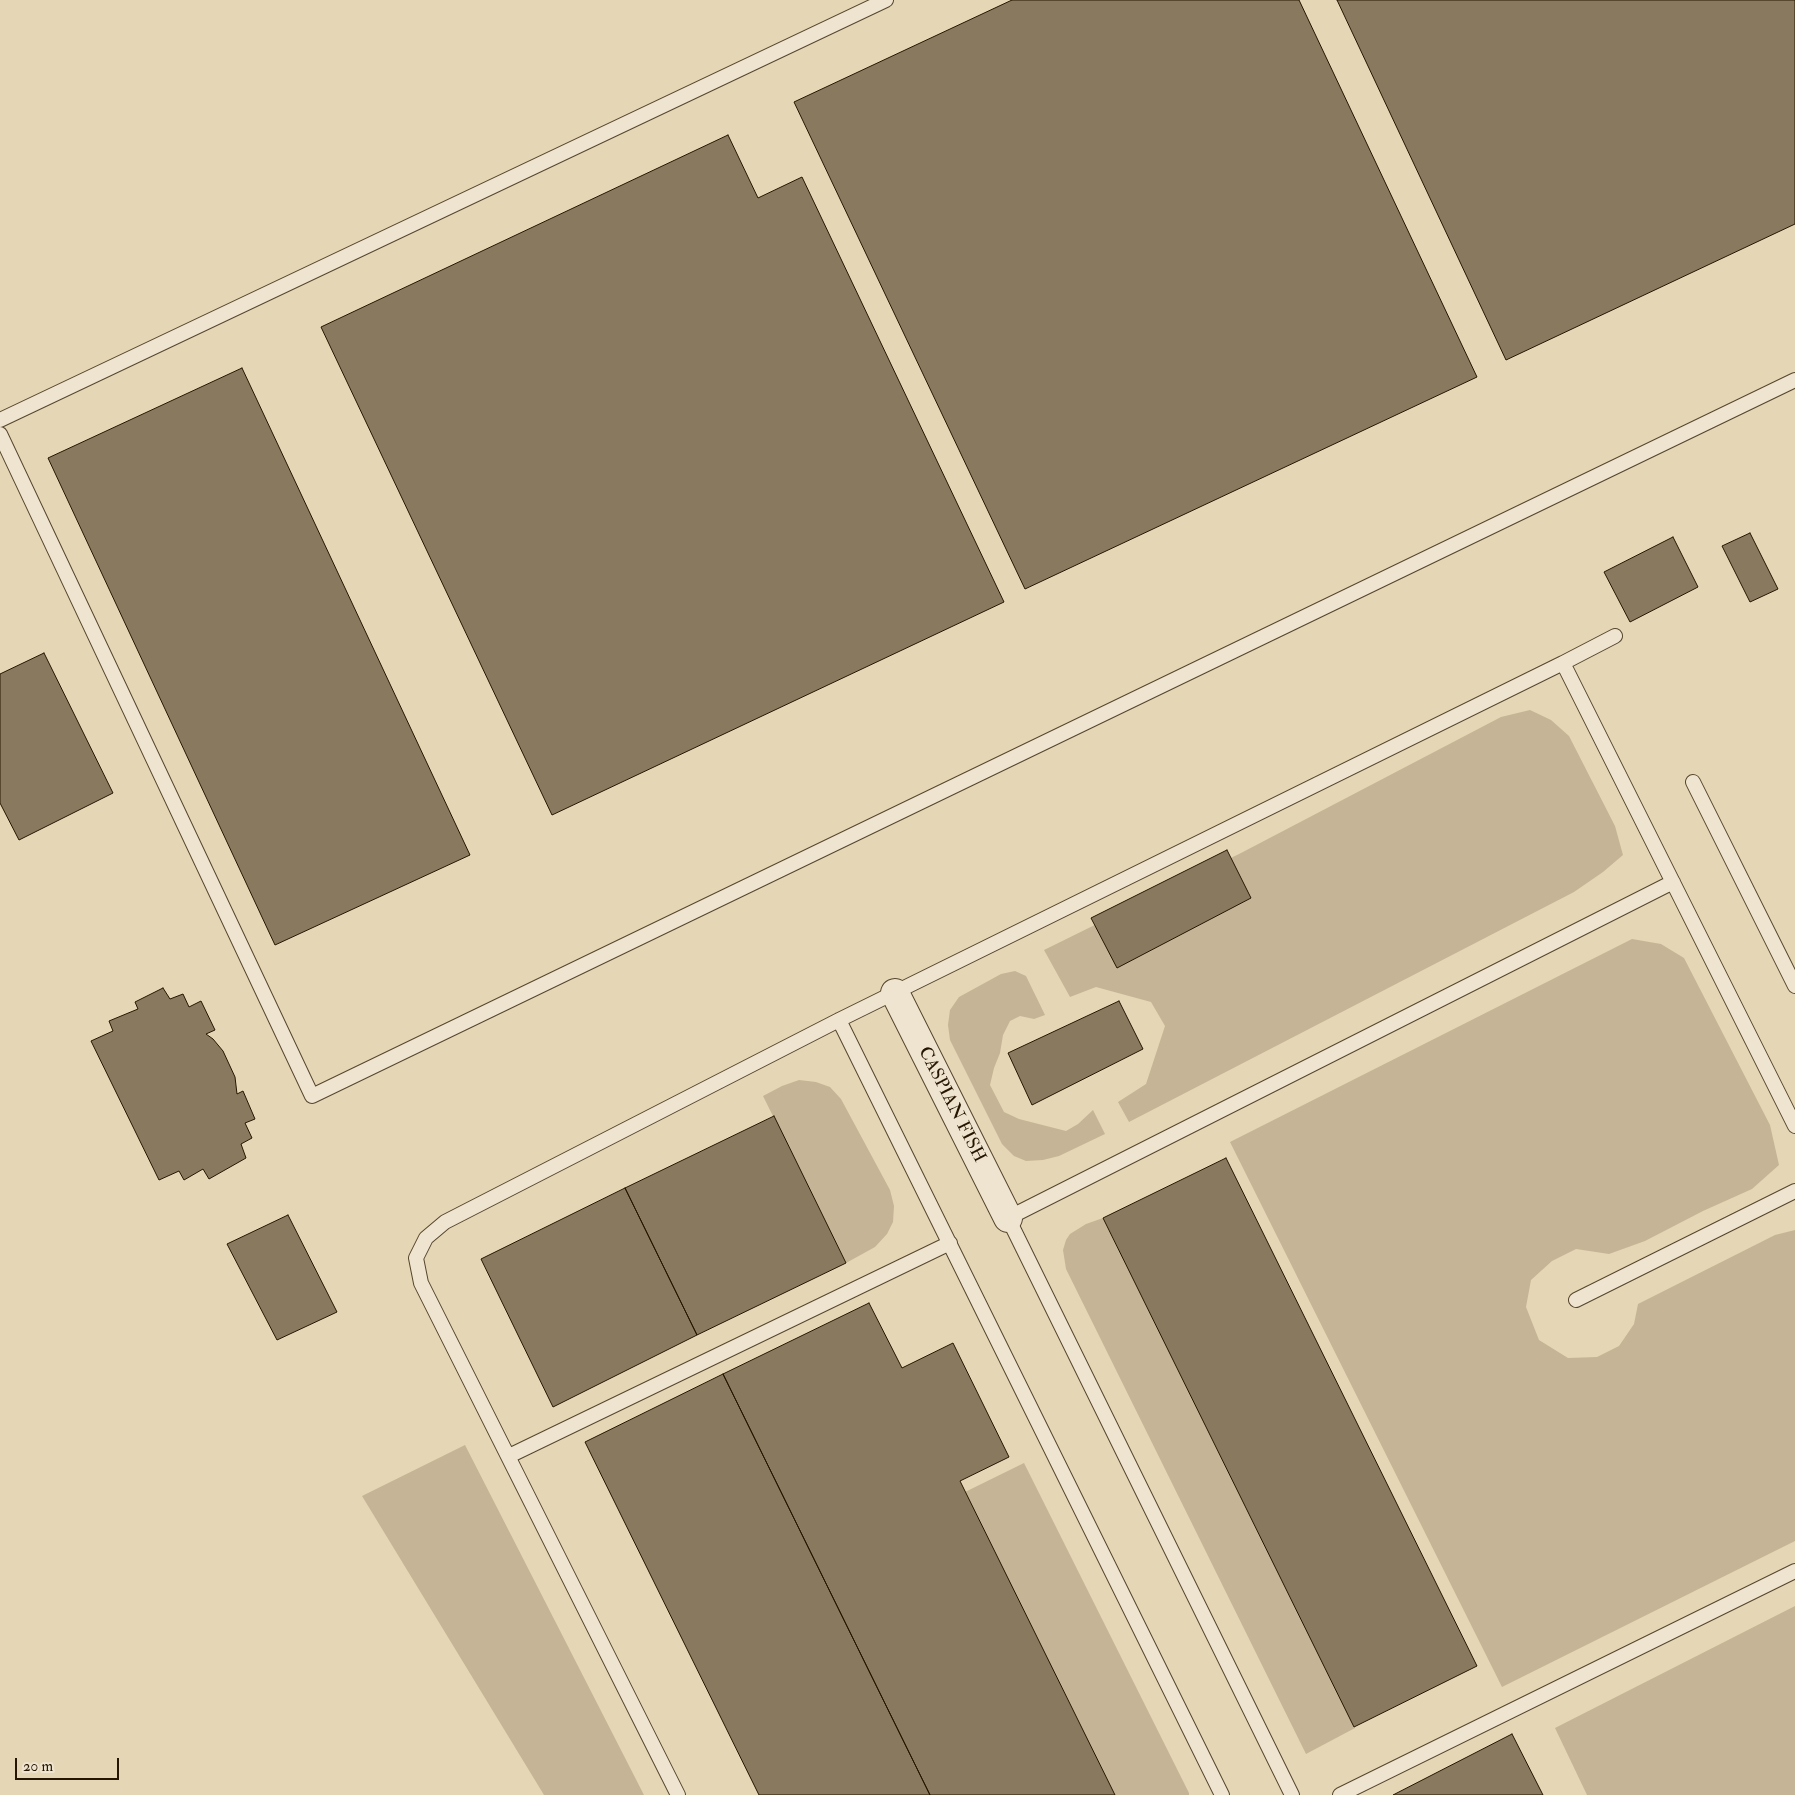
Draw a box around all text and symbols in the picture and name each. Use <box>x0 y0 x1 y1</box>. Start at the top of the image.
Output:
street label: CASPIAN FISH <box>913 1043 989 1167</box>
scale bar <box>18 1748 121 1780</box>
text: 20 m <box>23 1757 53 1776</box>

